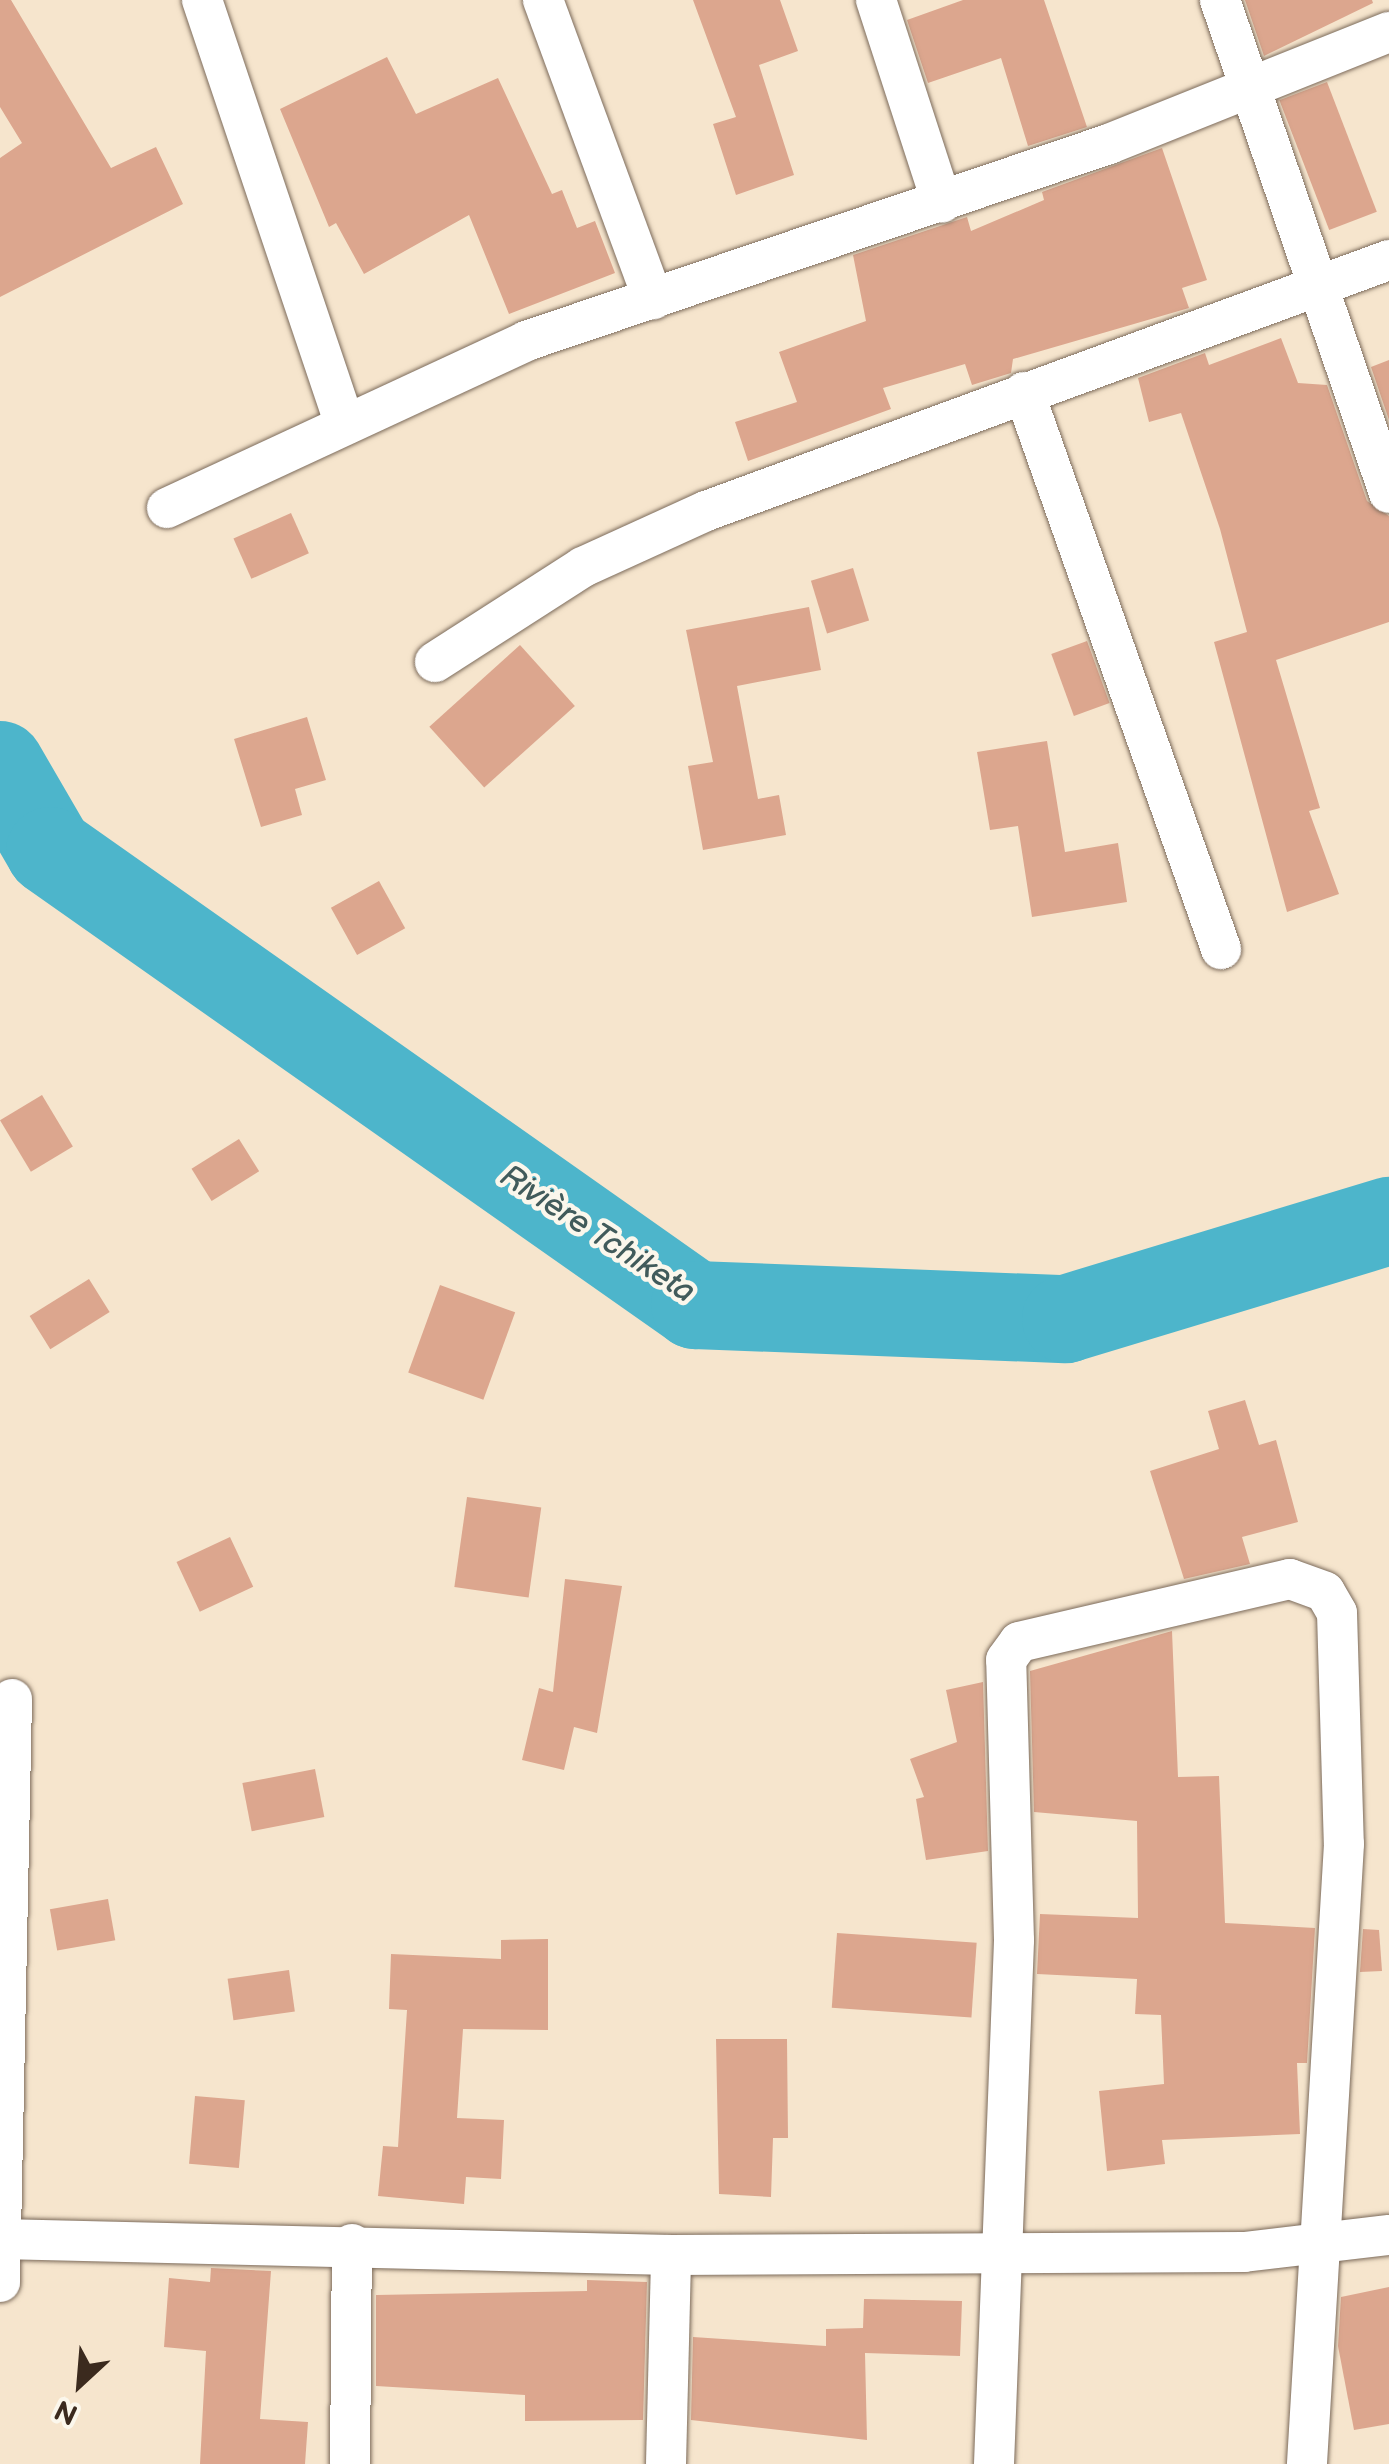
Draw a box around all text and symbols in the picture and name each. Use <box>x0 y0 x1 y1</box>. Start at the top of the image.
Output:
water label: Rivière Tchiketa <box>492 1157 702 1313</box>
north arrow <box>30 2334 130 2434</box>
text: N <box>50 2392 83 2431</box>

